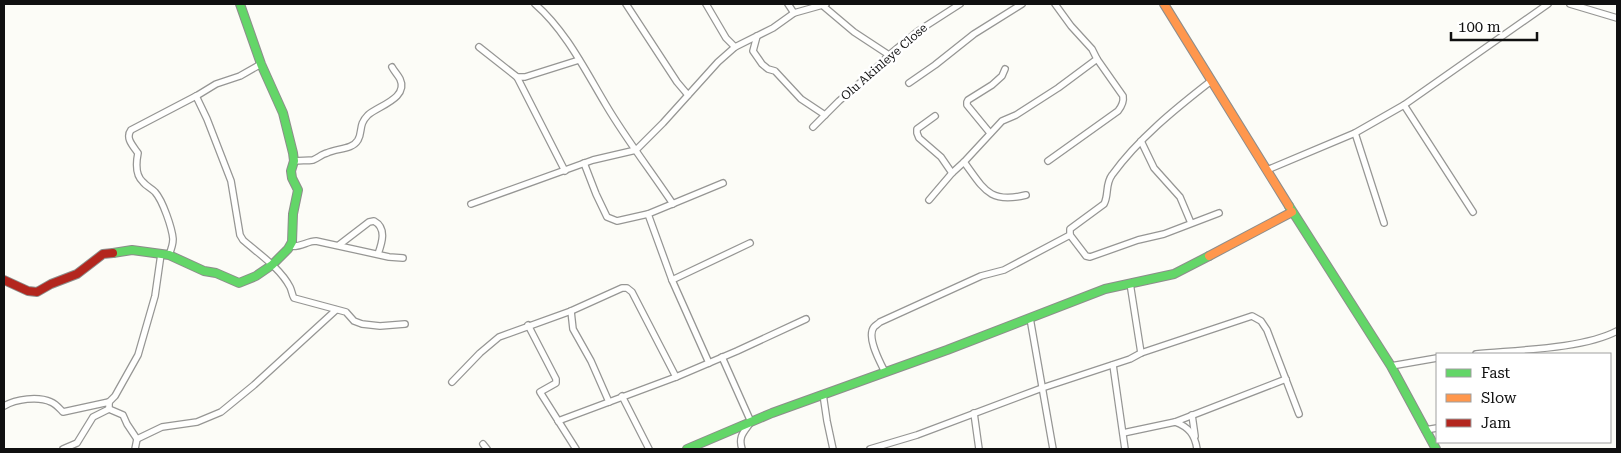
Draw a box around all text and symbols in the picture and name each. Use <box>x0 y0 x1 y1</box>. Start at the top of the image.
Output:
scale bar <box>1451 10 1537 42</box>
text: 100 m <box>1458 18 1501 36</box>
street label: Olu Akinleye Close <box>838 20 930 103</box>
legend <box>1436 353 1611 443</box>
text: Fast <box>1481 364 1511 382</box>
text: Slow <box>1481 389 1517 407</box>
text: Jam <box>1481 414 1511 432</box>

